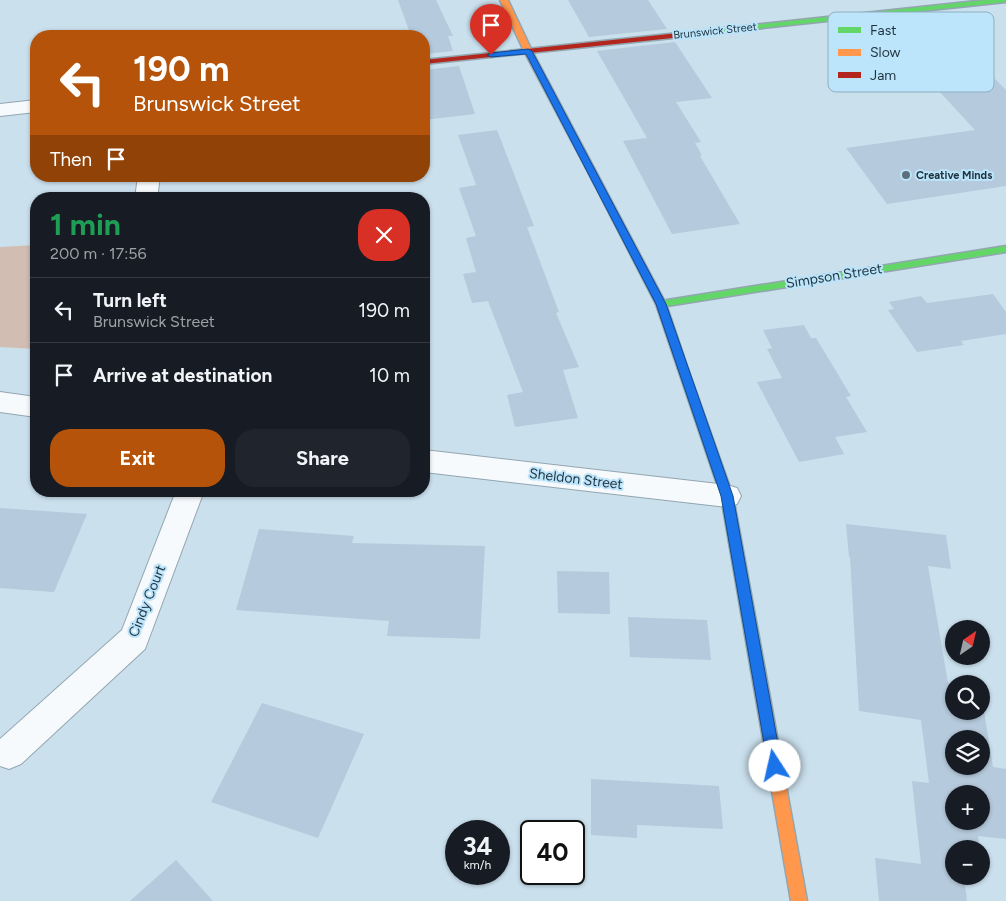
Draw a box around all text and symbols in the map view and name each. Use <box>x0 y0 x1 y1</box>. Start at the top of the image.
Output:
pin <box>470 4 512 55</box>
icon: arrive <box>477 11 505 39</box>
legend <box>828 12 994 92</box>
street label: Brunswick Street <box>673 20 757 42</box>
text: Fast <box>870 22 896 39</box>
text: Slow <box>870 44 901 61</box>
text: 190 m <box>133 48 230 90</box>
icon: left <box>50 50 115 115</box>
text: Jam <box>870 67 896 84</box>
text: Brunswick Street <box>133 90 301 117</box>
icon: arrive <box>102 145 130 173</box>
text: Then <box>50 148 92 171</box>
marker: Creative Minds <box>900 169 912 181</box>
place label: Creative Minds <box>916 169 992 182</box>
text: 1 min <box>50 206 121 243</box>
button: close <box>358 209 410 261</box>
text: 200 m · 17:56 <box>50 244 147 263</box>
street label: Simpson Street <box>785 260 883 292</box>
text: Turn left <box>93 289 167 312</box>
icon: left <box>50 296 78 324</box>
text: 190 m <box>358 299 410 322</box>
text: Brunswick Street <box>93 312 215 331</box>
icon: arrive <box>50 361 78 389</box>
text: Arrive at destination <box>93 364 272 387</box>
text: 10 m <box>369 364 410 387</box>
button: Exit <box>50 429 225 487</box>
button: Share <box>235 429 410 487</box>
street label: Sheldon Street <box>528 465 624 493</box>
street label: Cindy Court <box>125 562 169 640</box>
north arrow <box>945 620 990 665</box>
map controls <box>945 620 990 885</box>
button: search <box>945 675 990 720</box>
button: layers <box>945 730 990 775</box>
position arrow <box>748 739 800 791</box>
button: + <box>945 785 990 830</box>
speed limit sign: 40 <box>520 820 585 885</box>
text: 34 <box>463 831 492 861</box>
button: − <box>945 840 990 885</box>
text: km/h <box>464 858 491 872</box>

